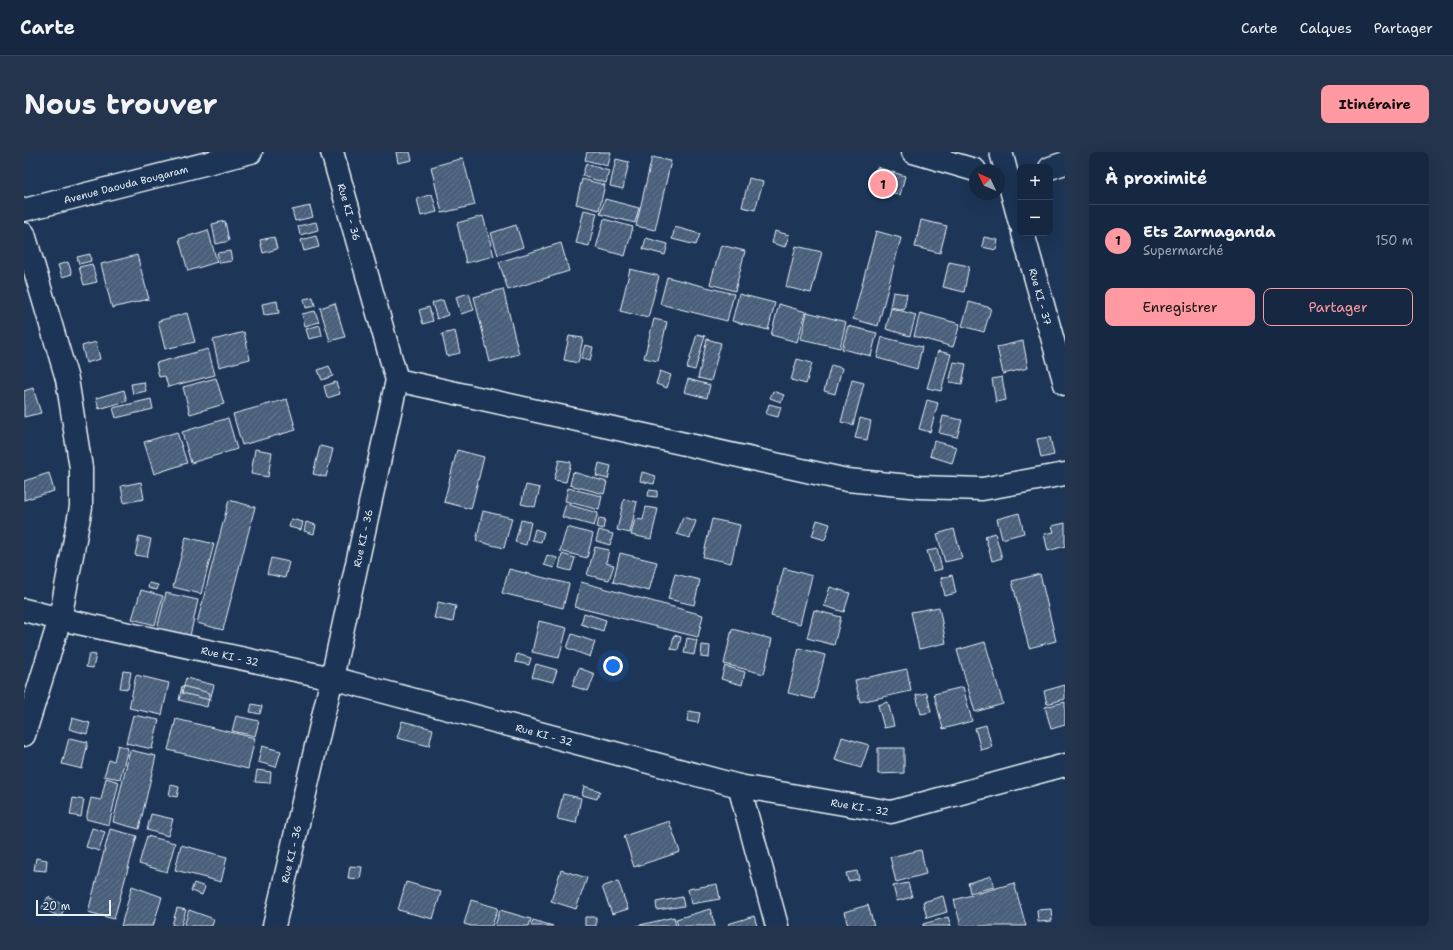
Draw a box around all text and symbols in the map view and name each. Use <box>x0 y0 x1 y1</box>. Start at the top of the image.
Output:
text: Carte <box>20 15 75 40</box>
text: Carte <box>1241 19 1278 37</box>
text: Calques <box>1300 19 1352 37</box>
text: Partager <box>1374 19 1433 37</box>
text: Nous trouver <box>24 85 218 123</box>
button: Itinéraire <box>1321 85 1429 123</box>
street label: Avenue Daouda Bougaram <box>62 162 190 206</box>
north arrow <box>969 164 1005 200</box>
map controls <box>1017 164 1053 236</box>
button: + <box>1017 164 1053 200</box>
text: À proximité <box>1105 167 1207 189</box>
pin: 1 <box>870 169 896 199</box>
street label: Rue KI - 36 <box>335 182 363 242</box>
button: − <box>1017 200 1053 236</box>
text: Ets Zarmaganda <box>1143 222 1275 242</box>
text: 1 <box>1115 232 1121 249</box>
text: 150 m <box>1375 232 1413 249</box>
text: Supermarché <box>1143 242 1224 259</box>
street label: Rue KI - 37 <box>1027 267 1055 326</box>
button: Enregistrer <box>1105 288 1255 326</box>
button: Partager <box>1263 288 1413 326</box>
street label: Rue KI - 36 <box>350 508 375 568</box>
street label: Rue KI - 32 <box>200 643 260 668</box>
your location <box>603 656 623 676</box>
street label: Rue KI - 32 <box>514 721 574 748</box>
street label: Rue KI - 32 <box>830 795 890 818</box>
street label: Rue KI - 36 <box>278 824 304 884</box>
scale bar <box>36 898 111 917</box>
text: 20 m <box>42 899 70 914</box>

